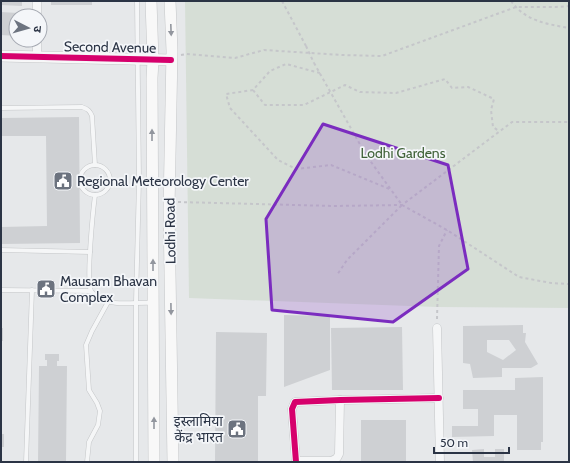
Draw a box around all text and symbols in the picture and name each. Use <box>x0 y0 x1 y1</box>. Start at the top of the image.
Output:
north arrow <box>8 8 48 48</box>
one-way arrow <box>168 24 174 37</box>
text: उ <box>31 25 45 34</box>
street label: Second Avenue <box>64 37 156 57</box>
one-way arrow <box>149 128 155 141</box>
park label: Lodhi Gardens <box>361 144 446 162</box>
public building icon: Regional Meteorology Center <box>52 170 74 192</box>
place label: Regional Meteorology Center <box>77 172 249 190</box>
street label: Lodhi Road <box>160 198 180 264</box>
one-way arrow <box>150 258 156 271</box>
place label: Mausam Bhavan Complex <box>60 272 157 306</box>
public building icon: Mausam Bhavan Complex <box>35 278 57 300</box>
one-way arrow <box>168 303 174 316</box>
place label: इस्लामिया केंद्र भारत <box>174 412 224 446</box>
one-way arrow <box>150 417 157 429</box>
public building icon: इस्लामिया केंद्र भारत <box>226 418 248 440</box>
scale bar <box>434 429 509 455</box>
text: 50 m <box>440 435 468 450</box>

